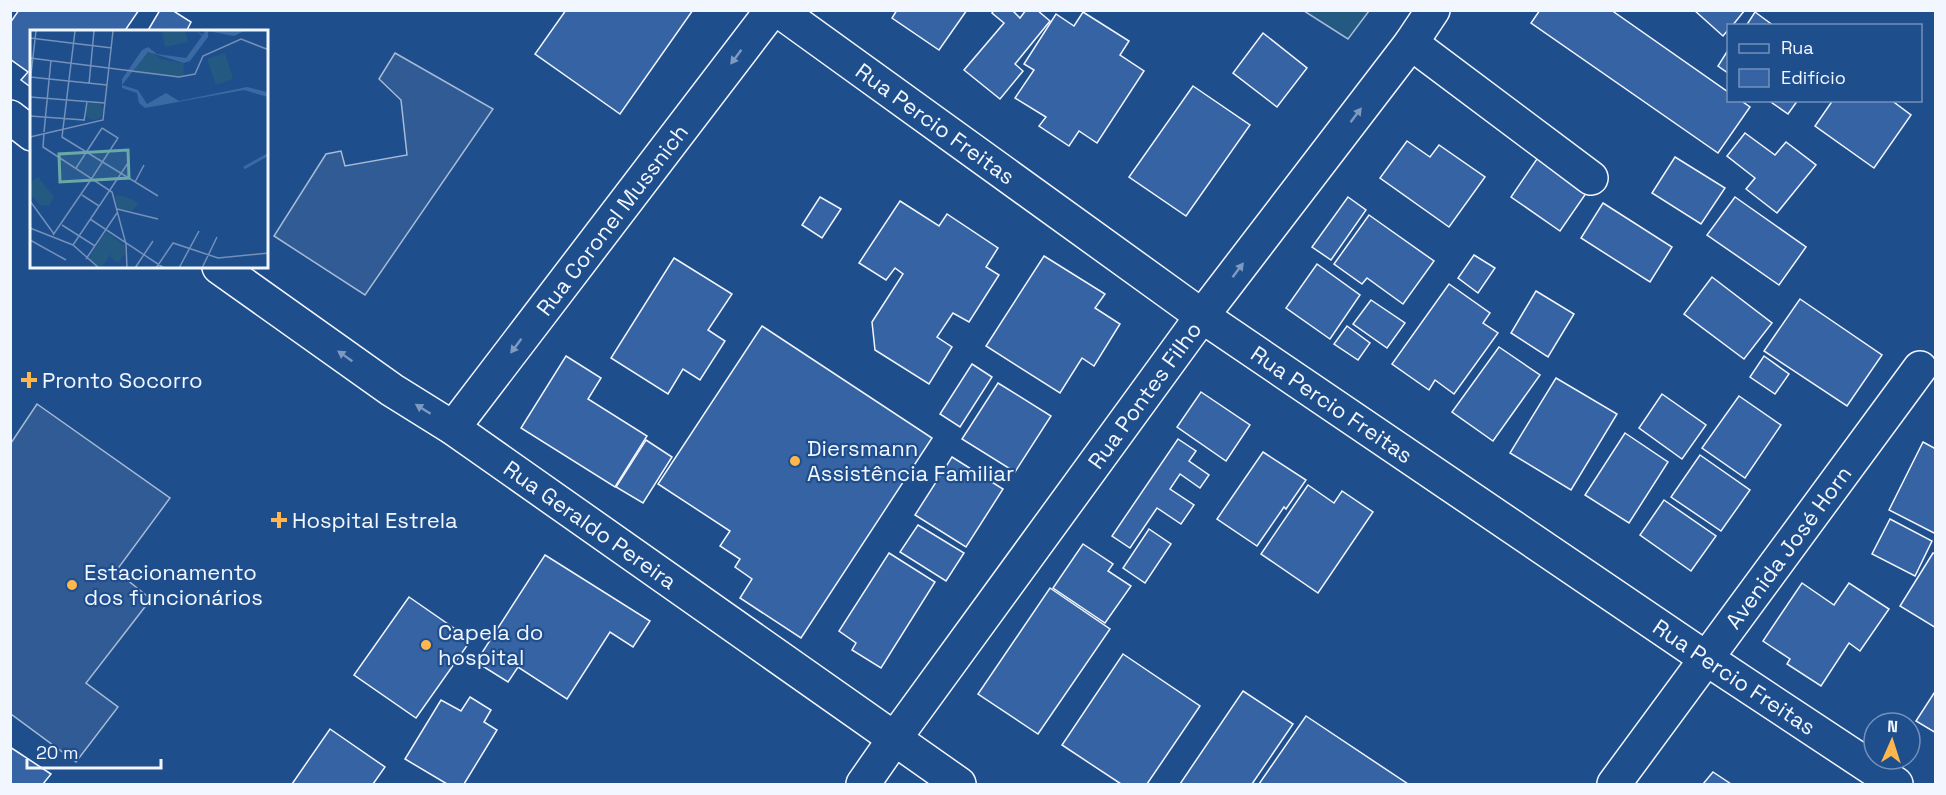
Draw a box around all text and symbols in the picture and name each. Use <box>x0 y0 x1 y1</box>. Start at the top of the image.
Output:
legend <box>1727 24 1922 102</box>
inset map <box>30 30 268 268</box>
text: Rua <box>1781 36 1814 59</box>
one-way arrow <box>730 49 742 64</box>
street label: Rua Percio Freitas <box>850 57 1020 190</box>
text: Edifício <box>1781 66 1846 89</box>
one-way arrow <box>1349 107 1361 122</box>
street label: Rua Coronel Mussnich <box>530 118 694 321</box>
one-way arrow <box>1231 262 1243 277</box>
street label: Rua Pontes Filho <box>1082 316 1207 474</box>
one-way arrow <box>511 338 523 353</box>
street label: Rua Percio Freitas <box>1246 339 1418 469</box>
one-way arrow <box>337 350 353 362</box>
place label: Pronto Socorro <box>42 366 202 394</box>
marker: Pronto Socorro <box>20 371 38 389</box>
one-way arrow <box>415 404 431 415</box>
place label: Diersmann Assistência Familiar <box>807 434 1014 487</box>
street label: Rua Geraldo Pereira <box>498 454 683 595</box>
marker: Diersmann Assistência Familiar <box>788 454 802 468</box>
street label: Avenida José Horn <box>1719 460 1857 634</box>
place label: Hospital Estrela <box>292 506 458 534</box>
marker: Hospital Estrela <box>270 511 288 529</box>
place label: Estacionamento dos funcionários <box>84 558 263 611</box>
marker: Estacionamento dos funcionários <box>65 578 79 592</box>
street label: Rua Percio Freitas <box>1648 612 1821 741</box>
place label: Capela do hospital <box>438 618 543 671</box>
marker: Capela do hospital <box>419 638 433 652</box>
north arrow <box>1862 711 1922 771</box>
text: N <box>1887 716 1899 737</box>
scale bar <box>27 732 160 770</box>
text: 20 m <box>36 741 79 764</box>

